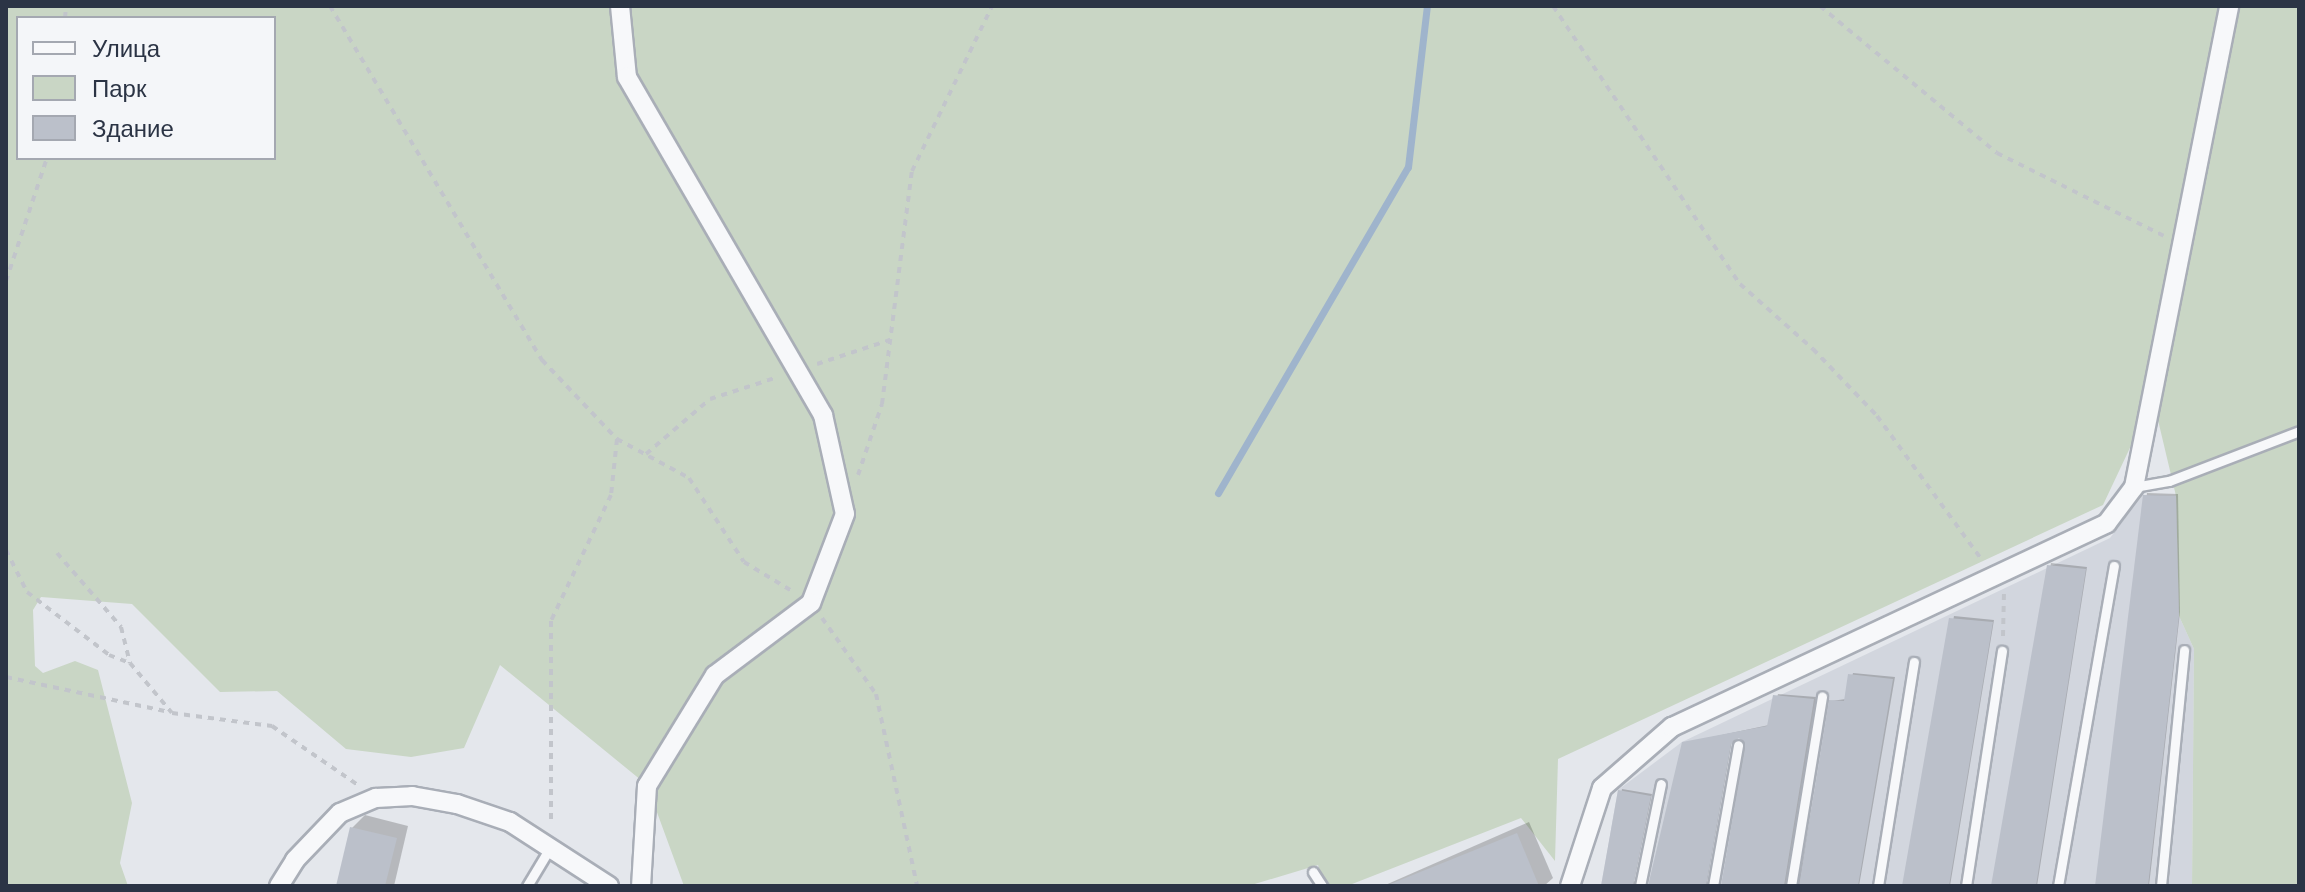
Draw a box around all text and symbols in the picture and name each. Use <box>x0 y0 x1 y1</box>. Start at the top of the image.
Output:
legend <box>16 16 276 160</box>
text: Улица <box>92 33 160 64</box>
text: Парк <box>92 73 146 104</box>
text: Здание <box>92 113 174 144</box>

